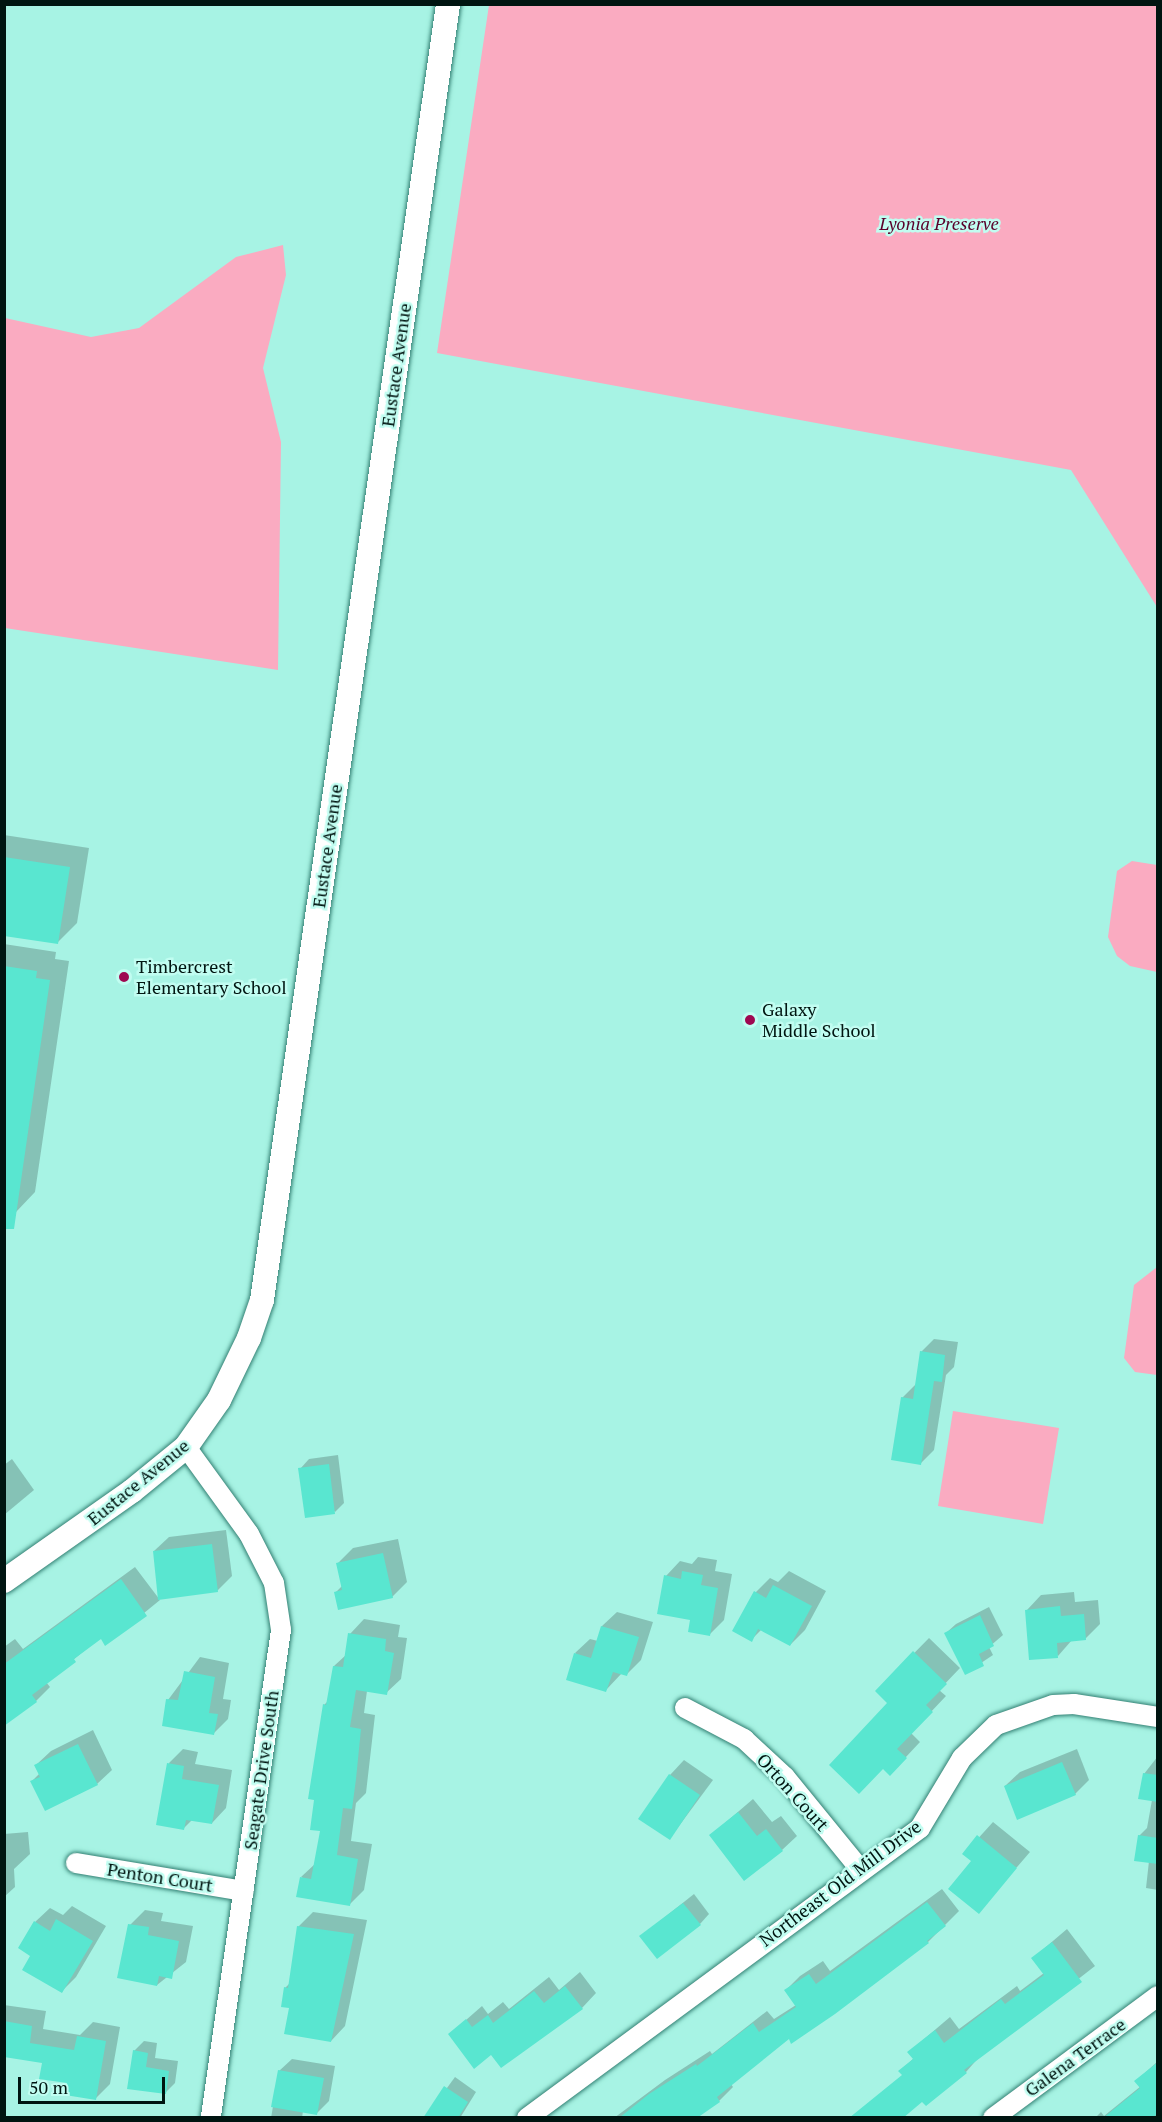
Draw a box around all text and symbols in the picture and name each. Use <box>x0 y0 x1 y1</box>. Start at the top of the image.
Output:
park label: Lyonia Preserve <box>879 212 999 234</box>
street label: Eustace Avenue <box>377 302 415 428</box>
street label: Eustace Avenue <box>308 783 346 909</box>
place label: Timbercrest Elementary School <box>136 956 287 998</box>
marker: Timbercrest Elementary School <box>117 970 131 984</box>
place label: Galaxy Middle School <box>762 999 876 1042</box>
marker: Galaxy Middle School <box>743 1013 757 1027</box>
street label: Eustace Avenue <box>83 1434 193 1530</box>
street label: Seagate Drive South <box>239 1689 283 1851</box>
street label: Orton Court <box>753 1749 833 1835</box>
street label: Northeast Old Mill Drive <box>755 1815 925 1951</box>
street label: Penton Court <box>106 1858 214 1896</box>
street label: Galena Terrace <box>1020 2013 1130 2101</box>
scale bar <box>21 2065 168 2103</box>
text: 50 m <box>29 2075 68 2099</box>

